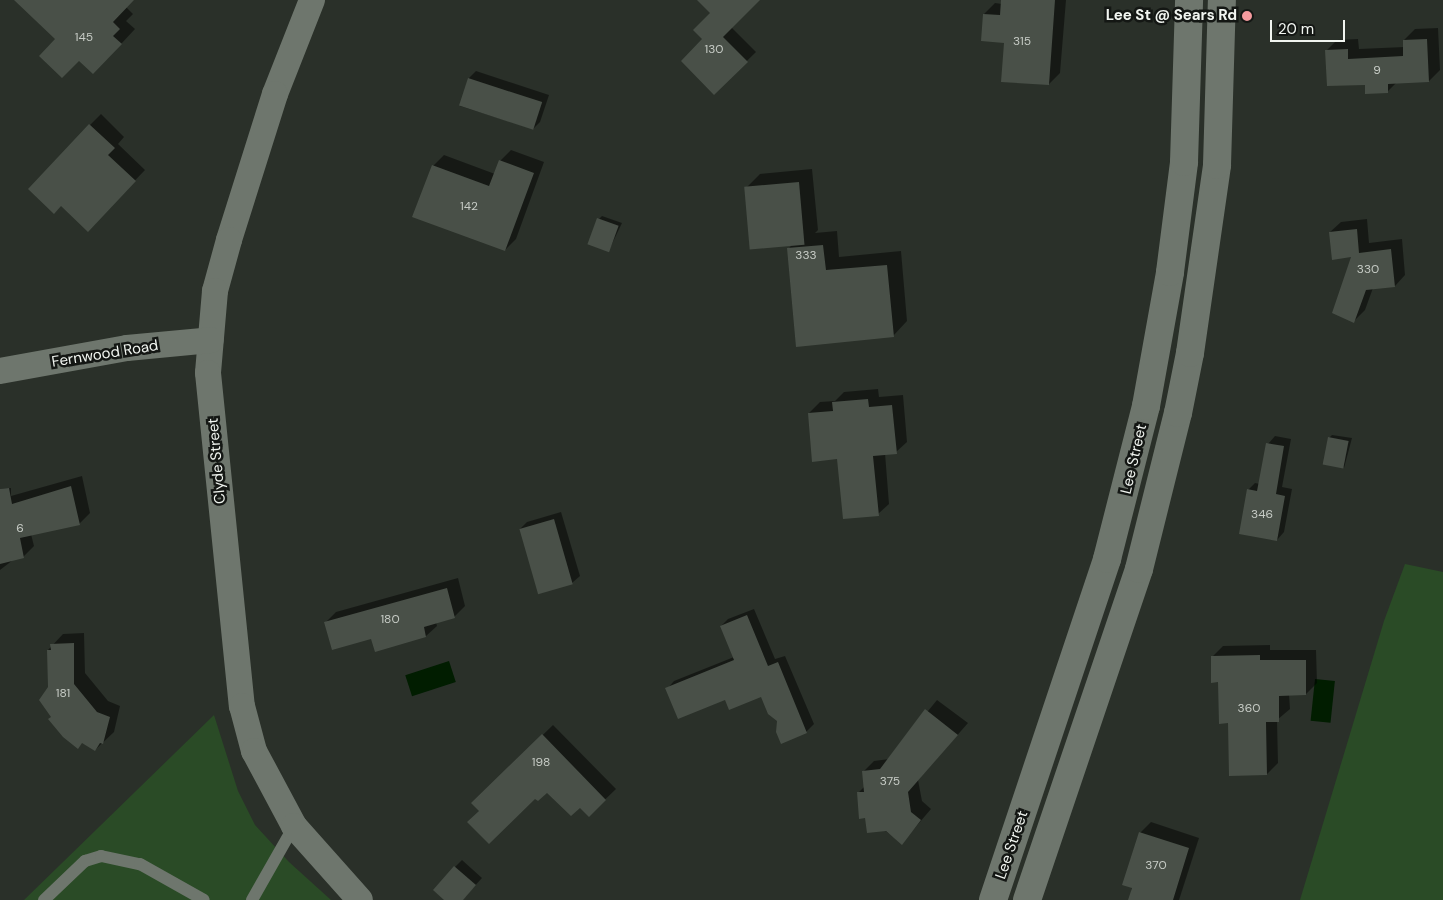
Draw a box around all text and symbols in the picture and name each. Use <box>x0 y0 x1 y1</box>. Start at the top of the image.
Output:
place label: Lee St @ Sears Rd <box>1106 7 1237 25</box>
marker: Lee St @ Sears Rd <box>1241 10 1253 22</box>
scale bar <box>1273 10 1348 42</box>
text: 20 m <box>1278 19 1314 39</box>
house number: 145 <box>75 31 93 45</box>
house number: 315 <box>1013 35 1031 49</box>
house number: 130 <box>704 43 724 57</box>
house number: 9 <box>1373 64 1381 78</box>
house number: 142 <box>460 200 478 214</box>
house number: 333 <box>795 249 817 263</box>
house number: 330 <box>1357 263 1379 277</box>
street label: Fernwood Road <box>50 337 160 371</box>
street label: Clyde Street <box>204 417 230 505</box>
street label: Lee Street <box>1117 422 1151 496</box>
house number: 346 <box>1251 508 1273 522</box>
house number: 6 <box>16 522 24 536</box>
house number: 180 <box>380 613 400 627</box>
house number: 181 <box>56 687 70 701</box>
house number: 360 <box>1238 702 1260 716</box>
house number: 198 <box>532 756 550 770</box>
house number: 375 <box>880 775 900 789</box>
street label: Lee Street <box>992 808 1032 882</box>
house number: 370 <box>1145 859 1167 873</box>

